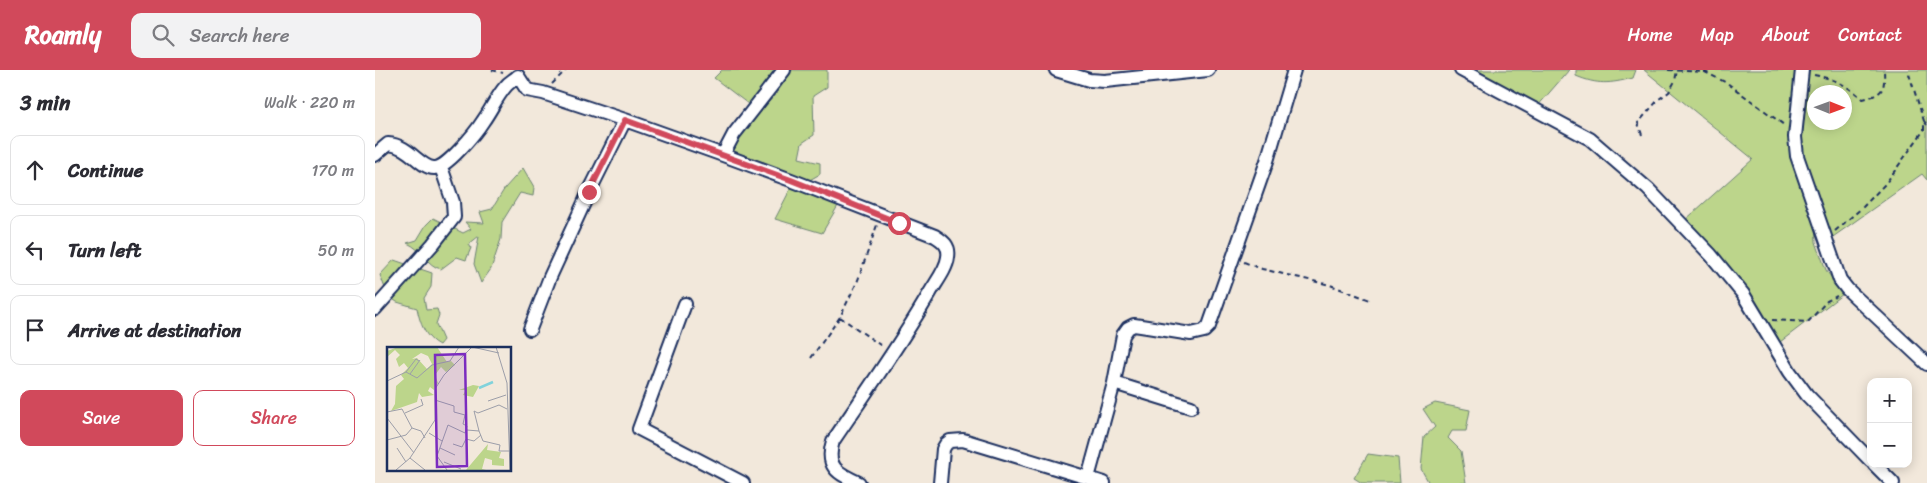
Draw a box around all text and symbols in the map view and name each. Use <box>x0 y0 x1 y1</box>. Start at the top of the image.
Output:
search box <box>131 13 481 58</box>
text: Roamly <box>25 14 101 56</box>
text: Search here <box>189 19 289 52</box>
text: Home <box>1628 19 1673 51</box>
text: Map <box>1701 19 1734 51</box>
text: About <box>1762 19 1810 51</box>
text: Contact <box>1838 19 1902 51</box>
icon: search <box>149 21 177 49</box>
text: 3 min <box>20 84 70 122</box>
north arrow <box>1807 85 1852 130</box>
text: Walk · 220 m <box>264 88 355 117</box>
text: Continue <box>68 154 144 187</box>
icon: ahead <box>21 156 49 184</box>
text: 170 m <box>311 156 354 185</box>
route end <box>578 181 601 204</box>
route start <box>888 212 911 235</box>
text: Turn left <box>68 234 141 267</box>
icon: left <box>21 236 49 264</box>
text: 50 m <box>318 236 354 265</box>
text: Arrive at destination <box>68 314 241 347</box>
icon: arrive <box>21 316 49 344</box>
inset map <box>387 347 511 470</box>
map controls <box>1867 378 1912 468</box>
button: + <box>1867 378 1912 423</box>
button: Save <box>20 390 183 446</box>
button: Share <box>193 390 355 446</box>
button: − <box>1867 423 1912 468</box>

